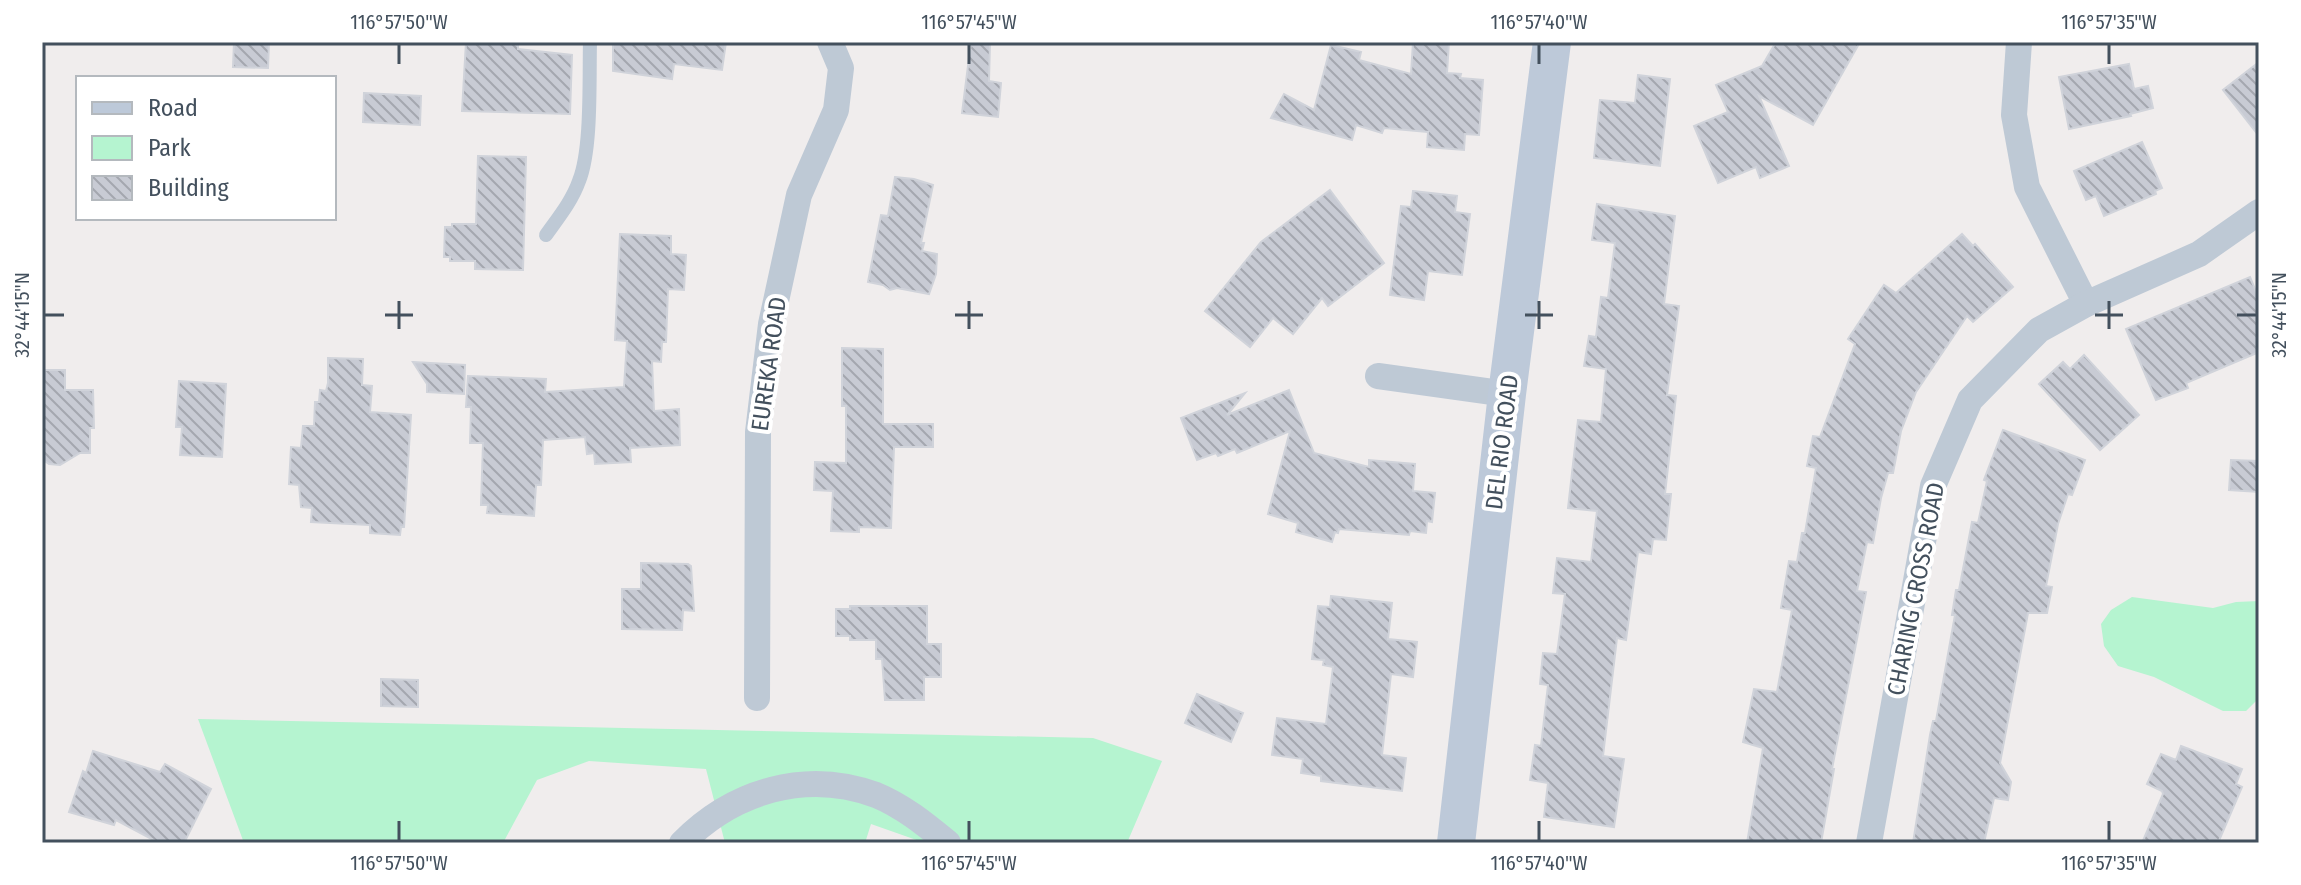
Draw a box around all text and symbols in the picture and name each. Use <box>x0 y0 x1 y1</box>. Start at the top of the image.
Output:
text: 116°57'50"W <box>350 10 448 34</box>
text: 116°57'45"W <box>921 10 1017 34</box>
text: 116°57'40"W <box>1490 10 1588 34</box>
text: 116°57'35"W <box>2061 10 2157 34</box>
legend <box>76 76 336 220</box>
text: Road <box>148 94 198 122</box>
text: Park <box>148 134 191 162</box>
text: Building <box>148 174 230 202</box>
text: 32°44'15"N <box>10 272 34 358</box>
text: 32°44'15"N <box>2267 272 2291 358</box>
street label: EUREKA ROAD <box>746 295 792 433</box>
street label: DEL RIO ROAD <box>1480 373 1524 511</box>
street label: CHARING CROSS ROAD <box>1882 480 1950 698</box>
text: 116°57'50"W <box>350 851 448 875</box>
text: 116°57'45"W <box>921 851 1017 875</box>
text: 116°57'40"W <box>1490 851 1588 875</box>
text: 116°57'35"W <box>2061 851 2157 875</box>

